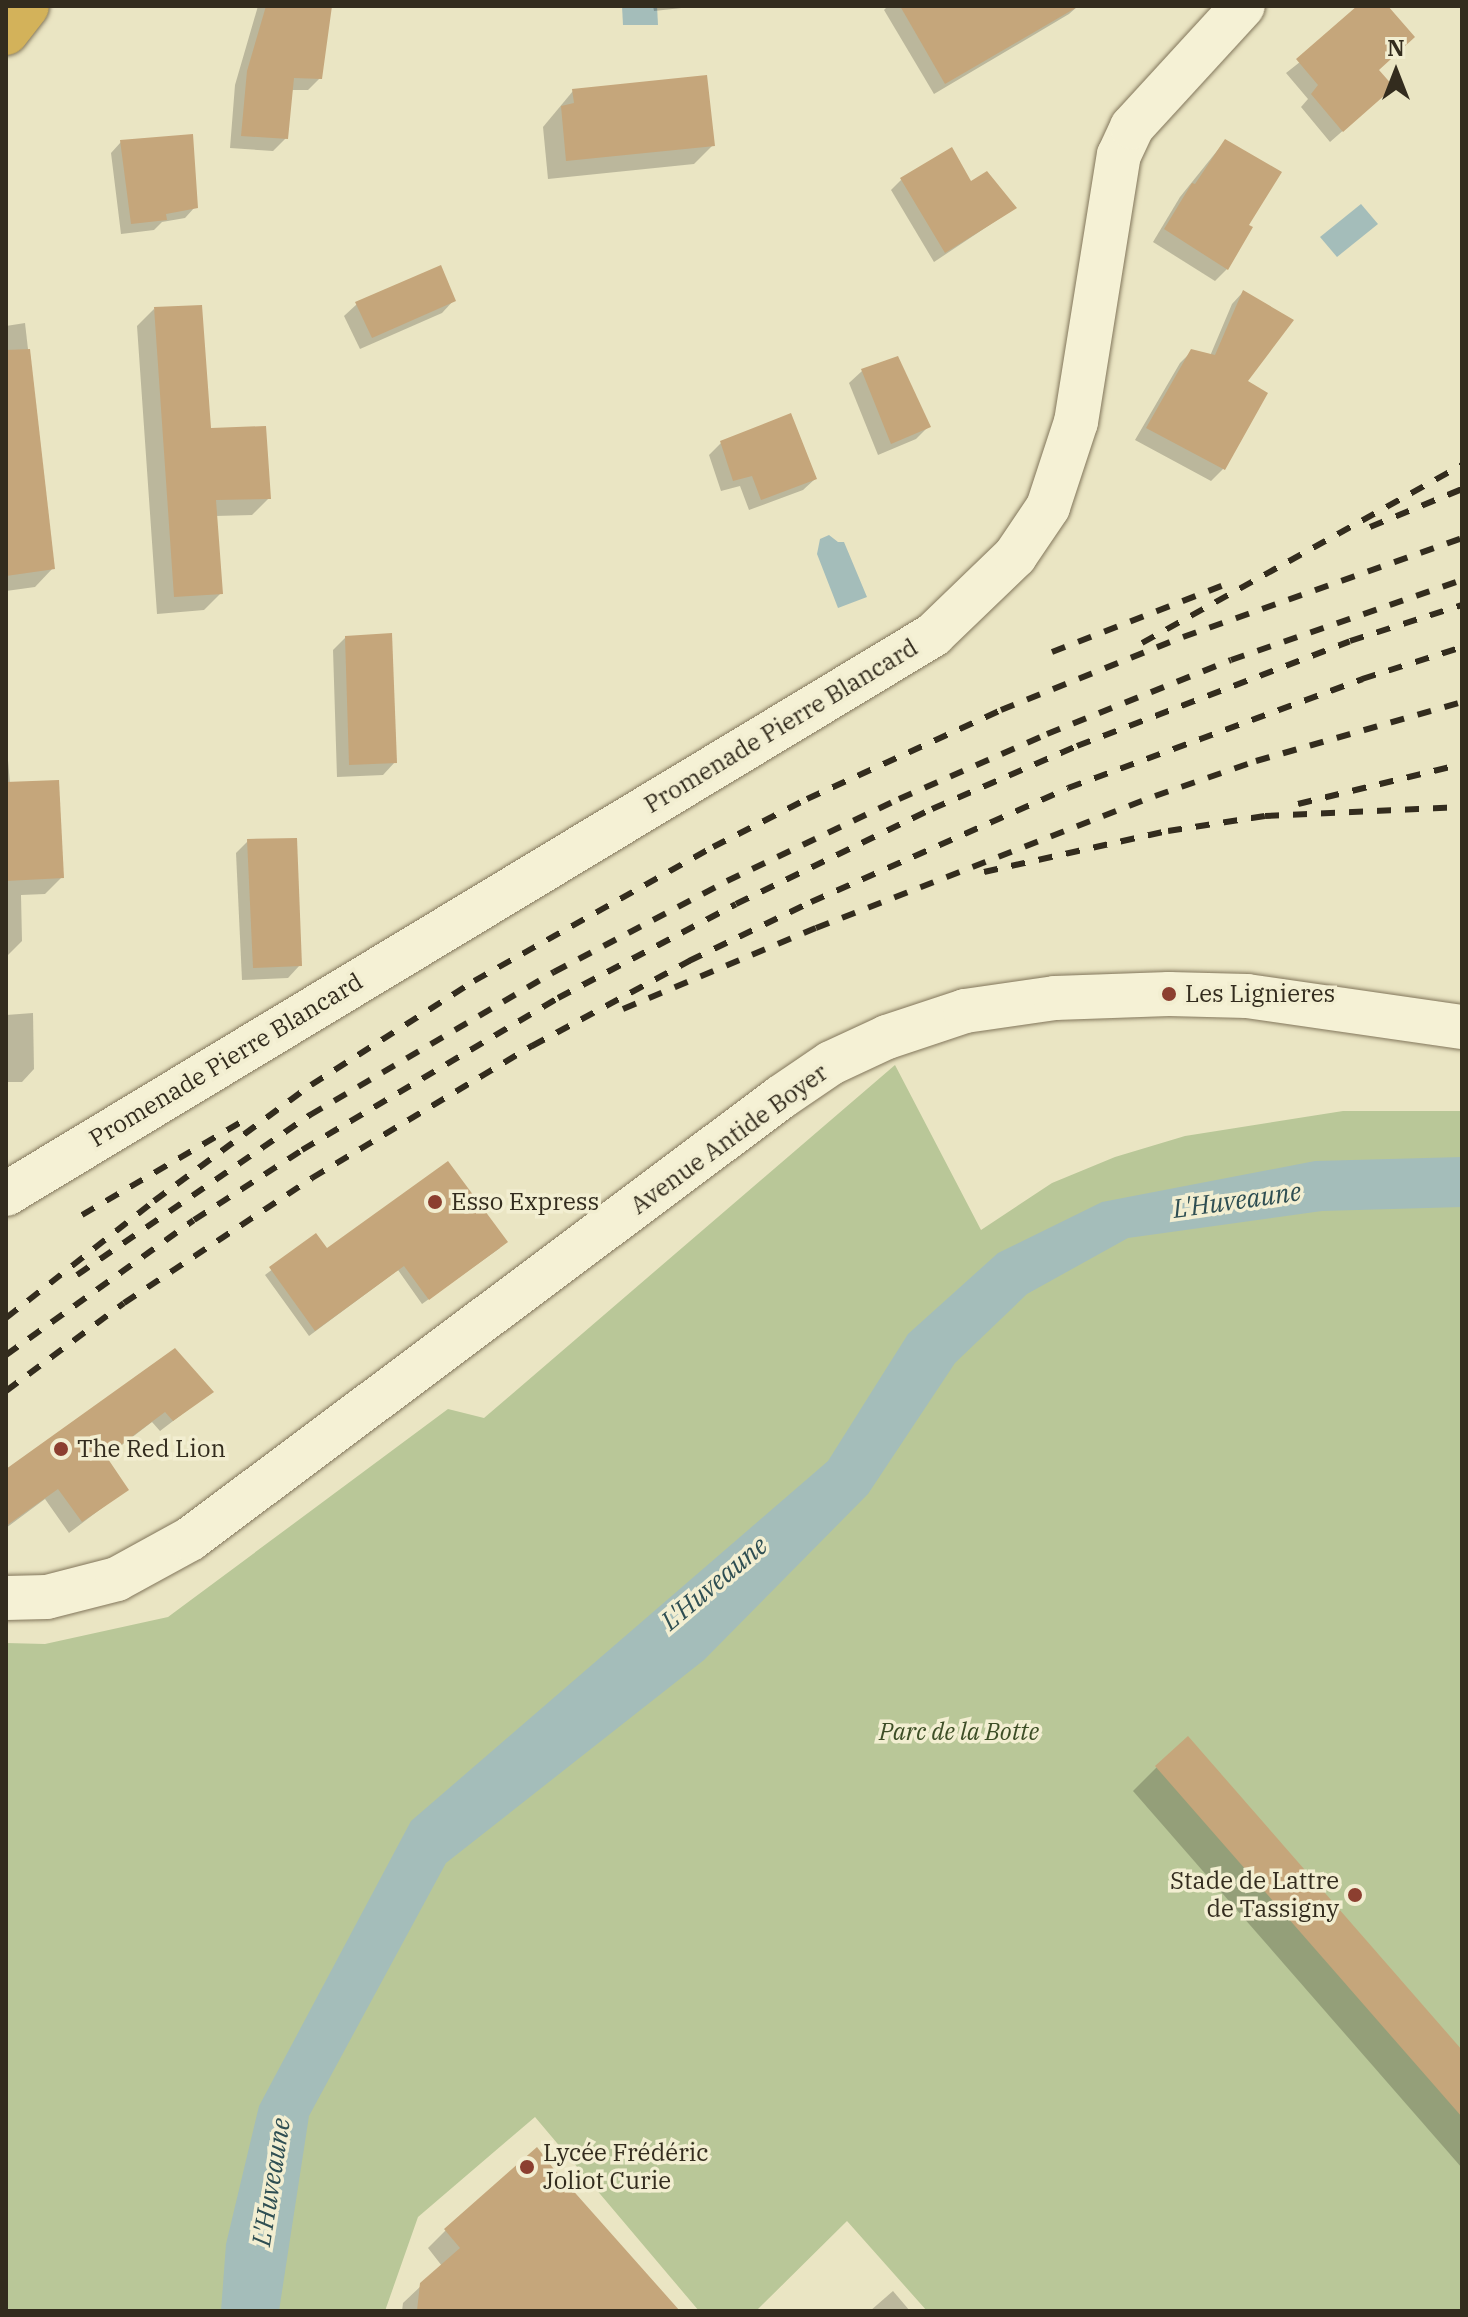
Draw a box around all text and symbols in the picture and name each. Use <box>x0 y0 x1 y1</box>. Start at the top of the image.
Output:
north arrow <box>1356 32 1436 112</box>
text: N <box>1387 33 1405 62</box>
street label: Promenade Pierre Blancard <box>639 633 923 819</box>
street label: Promenade Pierre Blancard <box>84 967 368 1153</box>
place label: Les Lignieres <box>1185 980 1335 1008</box>
marker: Les Lignieres <box>1160 985 1178 1003</box>
street label: Avenue Antide Boyer <box>625 1058 833 1220</box>
water label: L'Huveaune <box>1171 1176 1303 1224</box>
place label: Esso Express <box>451 1188 599 1216</box>
marker: Esso Express <box>426 1193 444 1211</box>
place label: The Red Lion <box>77 1435 226 1463</box>
marker: The Red Lion <box>52 1440 70 1458</box>
water label: L'Huveaune <box>655 1530 773 1636</box>
park label: Parc de la Botte <box>879 1718 1039 1746</box>
place label: Stade de Lattre de Tassigny <box>1170 1867 1339 1923</box>
marker: Stade de Lattre de Tassigny <box>1346 1886 1364 1904</box>
water label: L'Huveaune <box>245 2116 297 2248</box>
place label: Lycée Frédéric Joliot Curie <box>543 2139 709 2195</box>
marker: Lycée Frédéric Joliot Curie <box>518 2158 536 2176</box>

